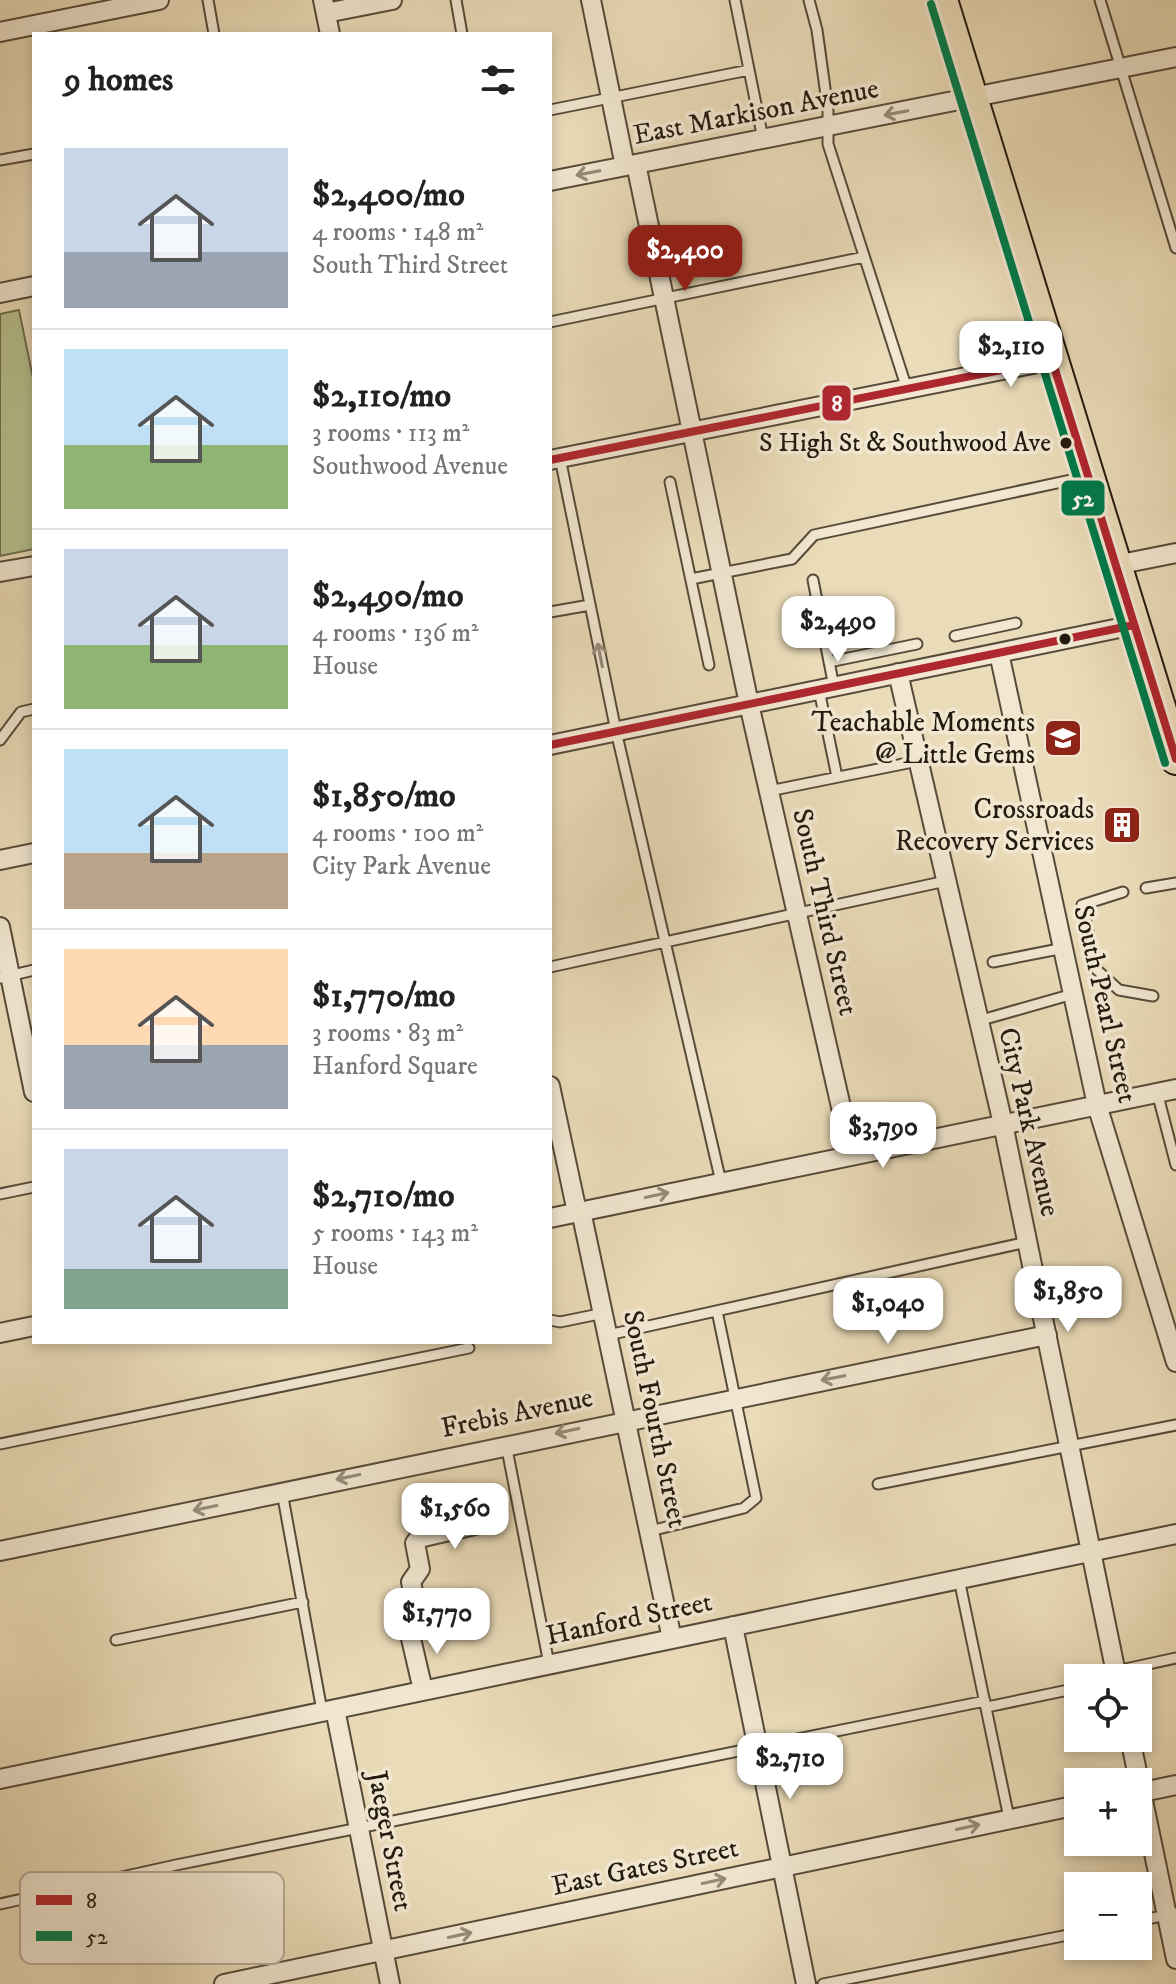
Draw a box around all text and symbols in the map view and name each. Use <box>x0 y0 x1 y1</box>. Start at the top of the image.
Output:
icon: filters <box>476 58 520 102</box>
text: 9 homes <box>64 59 173 101</box>
street label: East Markison Avenue <box>630 71 882 153</box>
one-way arrow <box>884 106 909 121</box>
one-way arrow <box>575 166 601 181</box>
text: $2,400/mo <box>312 174 465 216</box>
icon: home <box>128 180 224 276</box>
text: 4 rooms · 148 m² <box>312 216 483 249</box>
pin: $2,400 <box>620 225 750 293</box>
text: $2,400 <box>646 234 724 267</box>
text: South Third Street <box>312 249 508 282</box>
pin: $2,110 <box>946 321 1076 389</box>
text: $2,110 <box>977 330 1045 363</box>
text: $2,110/mo <box>312 375 451 417</box>
icon: home <box>128 381 224 477</box>
line badge: 8 <box>821 384 852 422</box>
text: 8 <box>831 391 843 418</box>
text: 3 rooms · 113 m² <box>312 417 469 450</box>
place label: S High St & Southwood Ave <box>759 427 1051 460</box>
marker: S High St & Southwood Ave <box>1058 435 1074 451</box>
text: Southwood Avenue <box>312 450 508 483</box>
line badge: 52 <box>1060 479 1106 517</box>
text: 52 <box>1071 486 1095 513</box>
text: $2,490/mo <box>312 575 463 617</box>
icon: home <box>128 581 224 677</box>
pin: $2,490 <box>773 596 903 664</box>
text: $2,490 <box>800 605 876 638</box>
text: 4 rooms · 136 m² <box>312 617 479 650</box>
unlabelled marker <box>1057 631 1073 647</box>
one-way arrow <box>592 643 607 668</box>
text: House <box>312 650 378 683</box>
place label: Teachable Moments @ Little Gems <box>811 705 1035 772</box>
school or university icon: Teachable Moments @ Little Gems <box>1042 717 1084 759</box>
text: $1,850/mo <box>312 775 456 817</box>
icon: home <box>128 781 224 877</box>
place label: Crossroads Recovery Services <box>895 792 1094 859</box>
building icon: Crossroads Recovery Services <box>1101 804 1143 846</box>
street label: South Third Street <box>784 805 866 1019</box>
text: 4 rooms · 100 m² <box>312 817 483 850</box>
text: City Park Avenue <box>312 850 491 883</box>
street label: South Pearl Street <box>1065 902 1145 1106</box>
text: $1,770/mo <box>312 975 455 1017</box>
icon: home <box>128 981 224 1077</box>
text: 3 rooms · 83 m² <box>312 1017 463 1050</box>
street label: City Park Avenue <box>990 1024 1068 1220</box>
text: Hanford Square <box>312 1050 478 1083</box>
pin: $3,790 <box>818 1102 948 1170</box>
text: $3,790 <box>848 1111 918 1144</box>
text: $2,710/mo <box>312 1175 454 1217</box>
icon: home <box>128 1181 224 1277</box>
one-way arrow <box>644 1187 670 1202</box>
text: 5 rooms · 143 m² <box>312 1217 478 1250</box>
text: House <box>312 1250 378 1283</box>
pin: $1,850 <box>1003 1266 1133 1334</box>
text: $1,850 <box>1033 1275 1103 1308</box>
pin: $1,040 <box>823 1278 953 1346</box>
text: $1,040 <box>851 1287 925 1320</box>
street label: South Fourth Street <box>615 1307 695 1531</box>
one-way arrow <box>821 1371 846 1386</box>
street label: Frebis Avenue <box>438 1380 596 1446</box>
one-way arrow <box>554 1425 580 1440</box>
one-way arrow <box>336 1471 361 1486</box>
pin: $1,560 <box>390 1483 520 1551</box>
text: $1,560 <box>420 1492 490 1525</box>
one-way arrow <box>193 1501 219 1516</box>
street label: Hanford Street <box>543 1584 715 1654</box>
pin: $1,770 <box>372 1588 502 1656</box>
text: $1,770 <box>402 1597 472 1630</box>
map controls <box>1064 1664 1152 1960</box>
button: locate <box>1064 1664 1152 1752</box>
pin: $2,710 <box>725 1733 855 1801</box>
text: $2,710 <box>755 1742 825 1775</box>
street label: Jaeger Street <box>359 1765 421 1914</box>
button: + <box>1064 1768 1152 1856</box>
one-way arrow <box>955 1819 981 1834</box>
street label: East Gates Street <box>549 1830 741 1904</box>
legend <box>20 1872 284 1964</box>
button: − <box>1064 1872 1152 1960</box>
one-way arrow <box>701 1873 726 1888</box>
text: 8 <box>86 1888 97 1915</box>
text: 52 <box>86 1924 108 1951</box>
one-way arrow <box>447 1927 472 1942</box>

